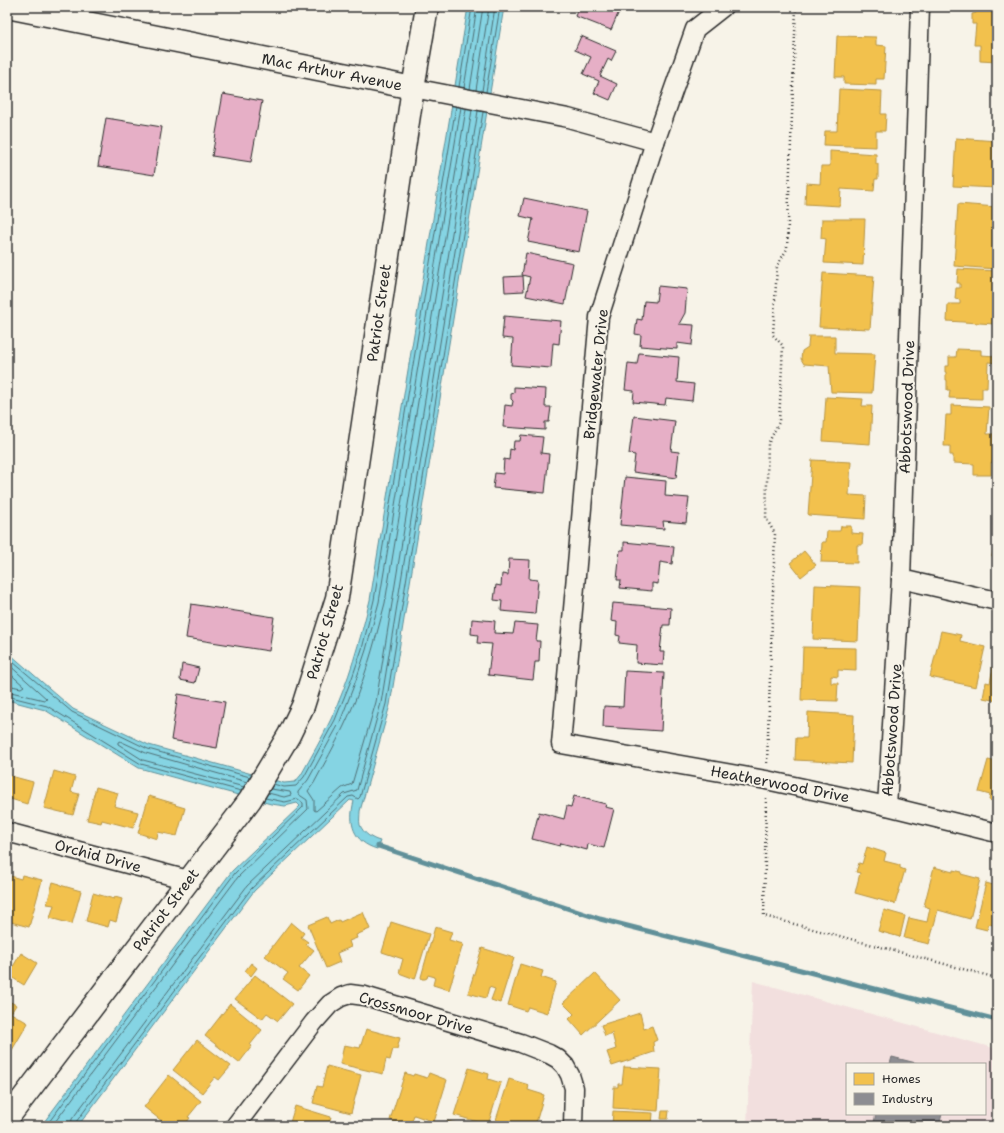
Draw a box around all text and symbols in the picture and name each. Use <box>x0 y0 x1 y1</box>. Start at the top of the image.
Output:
street label: Mac Arthur Avenue <box>260 49 404 95</box>
street label: Patriot Street <box>362 263 396 363</box>
street label: Bridgewater Drive <box>579 308 613 440</box>
street label: Abbotswood Drive <box>895 340 919 474</box>
street label: Patriot Street <box>302 582 348 682</box>
street label: Abbotswood Drive <box>877 663 907 797</box>
street label: Heatherwood Drive <box>709 761 851 807</box>
street label: Orchid Drive <box>52 835 144 877</box>
street label: Patriot Street <box>128 865 204 955</box>
street label: Crossmoor Drive <box>357 987 475 1039</box>
legend <box>846 1063 986 1115</box>
text: Homes <box>882 1071 921 1087</box>
text: Industry <box>882 1091 933 1107</box>

